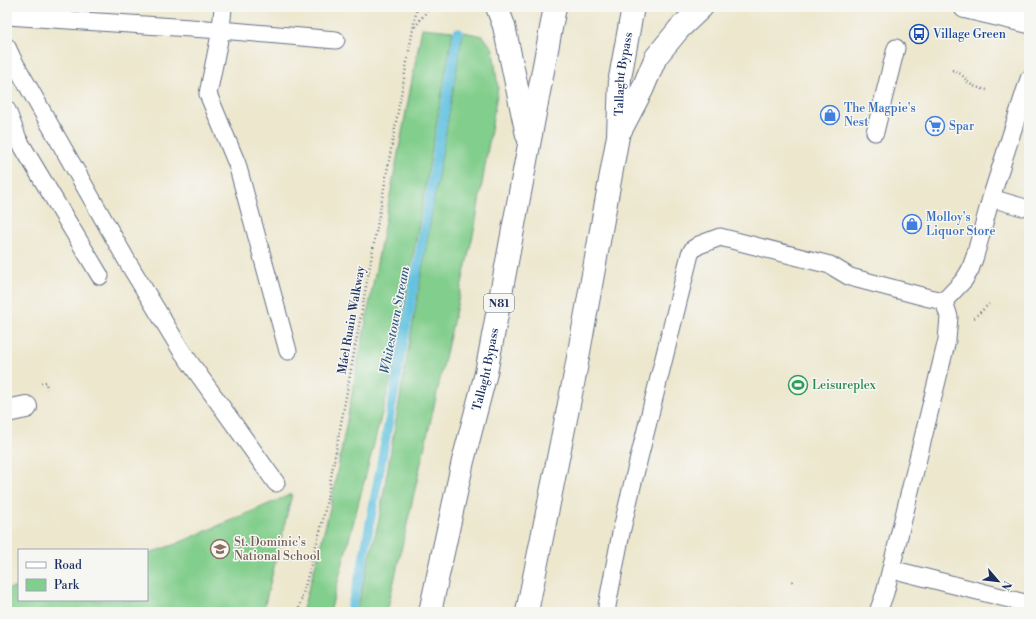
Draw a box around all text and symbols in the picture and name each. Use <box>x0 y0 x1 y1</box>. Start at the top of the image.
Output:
bus stop icon: Village Green <box>908 23 930 45</box>
place label: Village Green <box>932 27 1006 42</box>
street label: Tallaght Bypass <box>612 31 636 116</box>
place label: The Magpie's Nest <box>844 101 916 130</box>
shop icon: The Magpie's Nest <box>819 104 841 126</box>
supermarket icon: Spar <box>924 115 946 137</box>
place label: Spar <box>949 119 974 134</box>
place label: Molloy's Liquor Store <box>926 210 995 239</box>
shop icon: Molloy's Liquor Store <box>901 213 923 235</box>
street label: Máel Ruain Walkway <box>335 265 368 375</box>
water label: Whitestown Stream <box>377 265 413 375</box>
road number: N81 <box>484 294 514 312</box>
street label: Tallaght Bypass <box>469 327 502 413</box>
sports icon: Leisureplex <box>787 374 809 396</box>
place label: Leisureplex <box>812 378 877 393</box>
place label: St. Dominic's National School <box>234 535 321 564</box>
school or university icon: St. Dominic's National School <box>209 538 231 560</box>
legend <box>18 549 148 601</box>
text: Road <box>54 558 82 573</box>
north arrow <box>978 561 1018 601</box>
text: Park <box>54 578 80 593</box>
text: N <box>998 578 1014 593</box>

